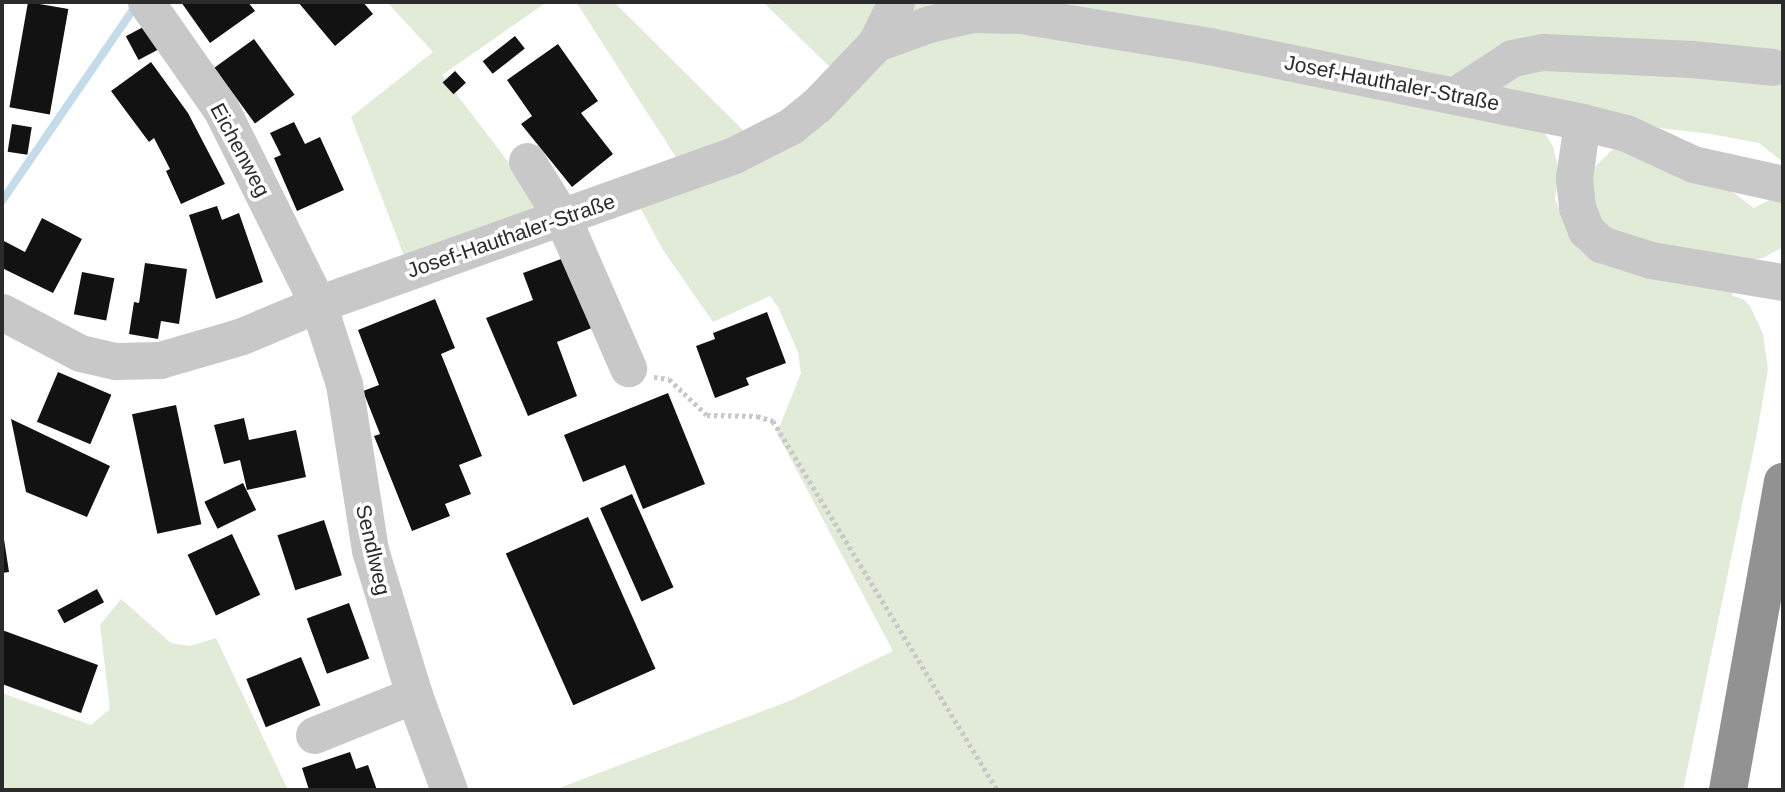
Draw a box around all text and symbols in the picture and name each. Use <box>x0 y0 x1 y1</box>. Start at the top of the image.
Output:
street label: Josef-Hauthaler-Straße <box>1282 50 1502 116</box>
street label: Eichenweg <box>205 99 275 201</box>
street label: Josef-Hauthaler-Straße <box>404 189 618 283</box>
street label: Sendlweg <box>350 502 396 598</box>

